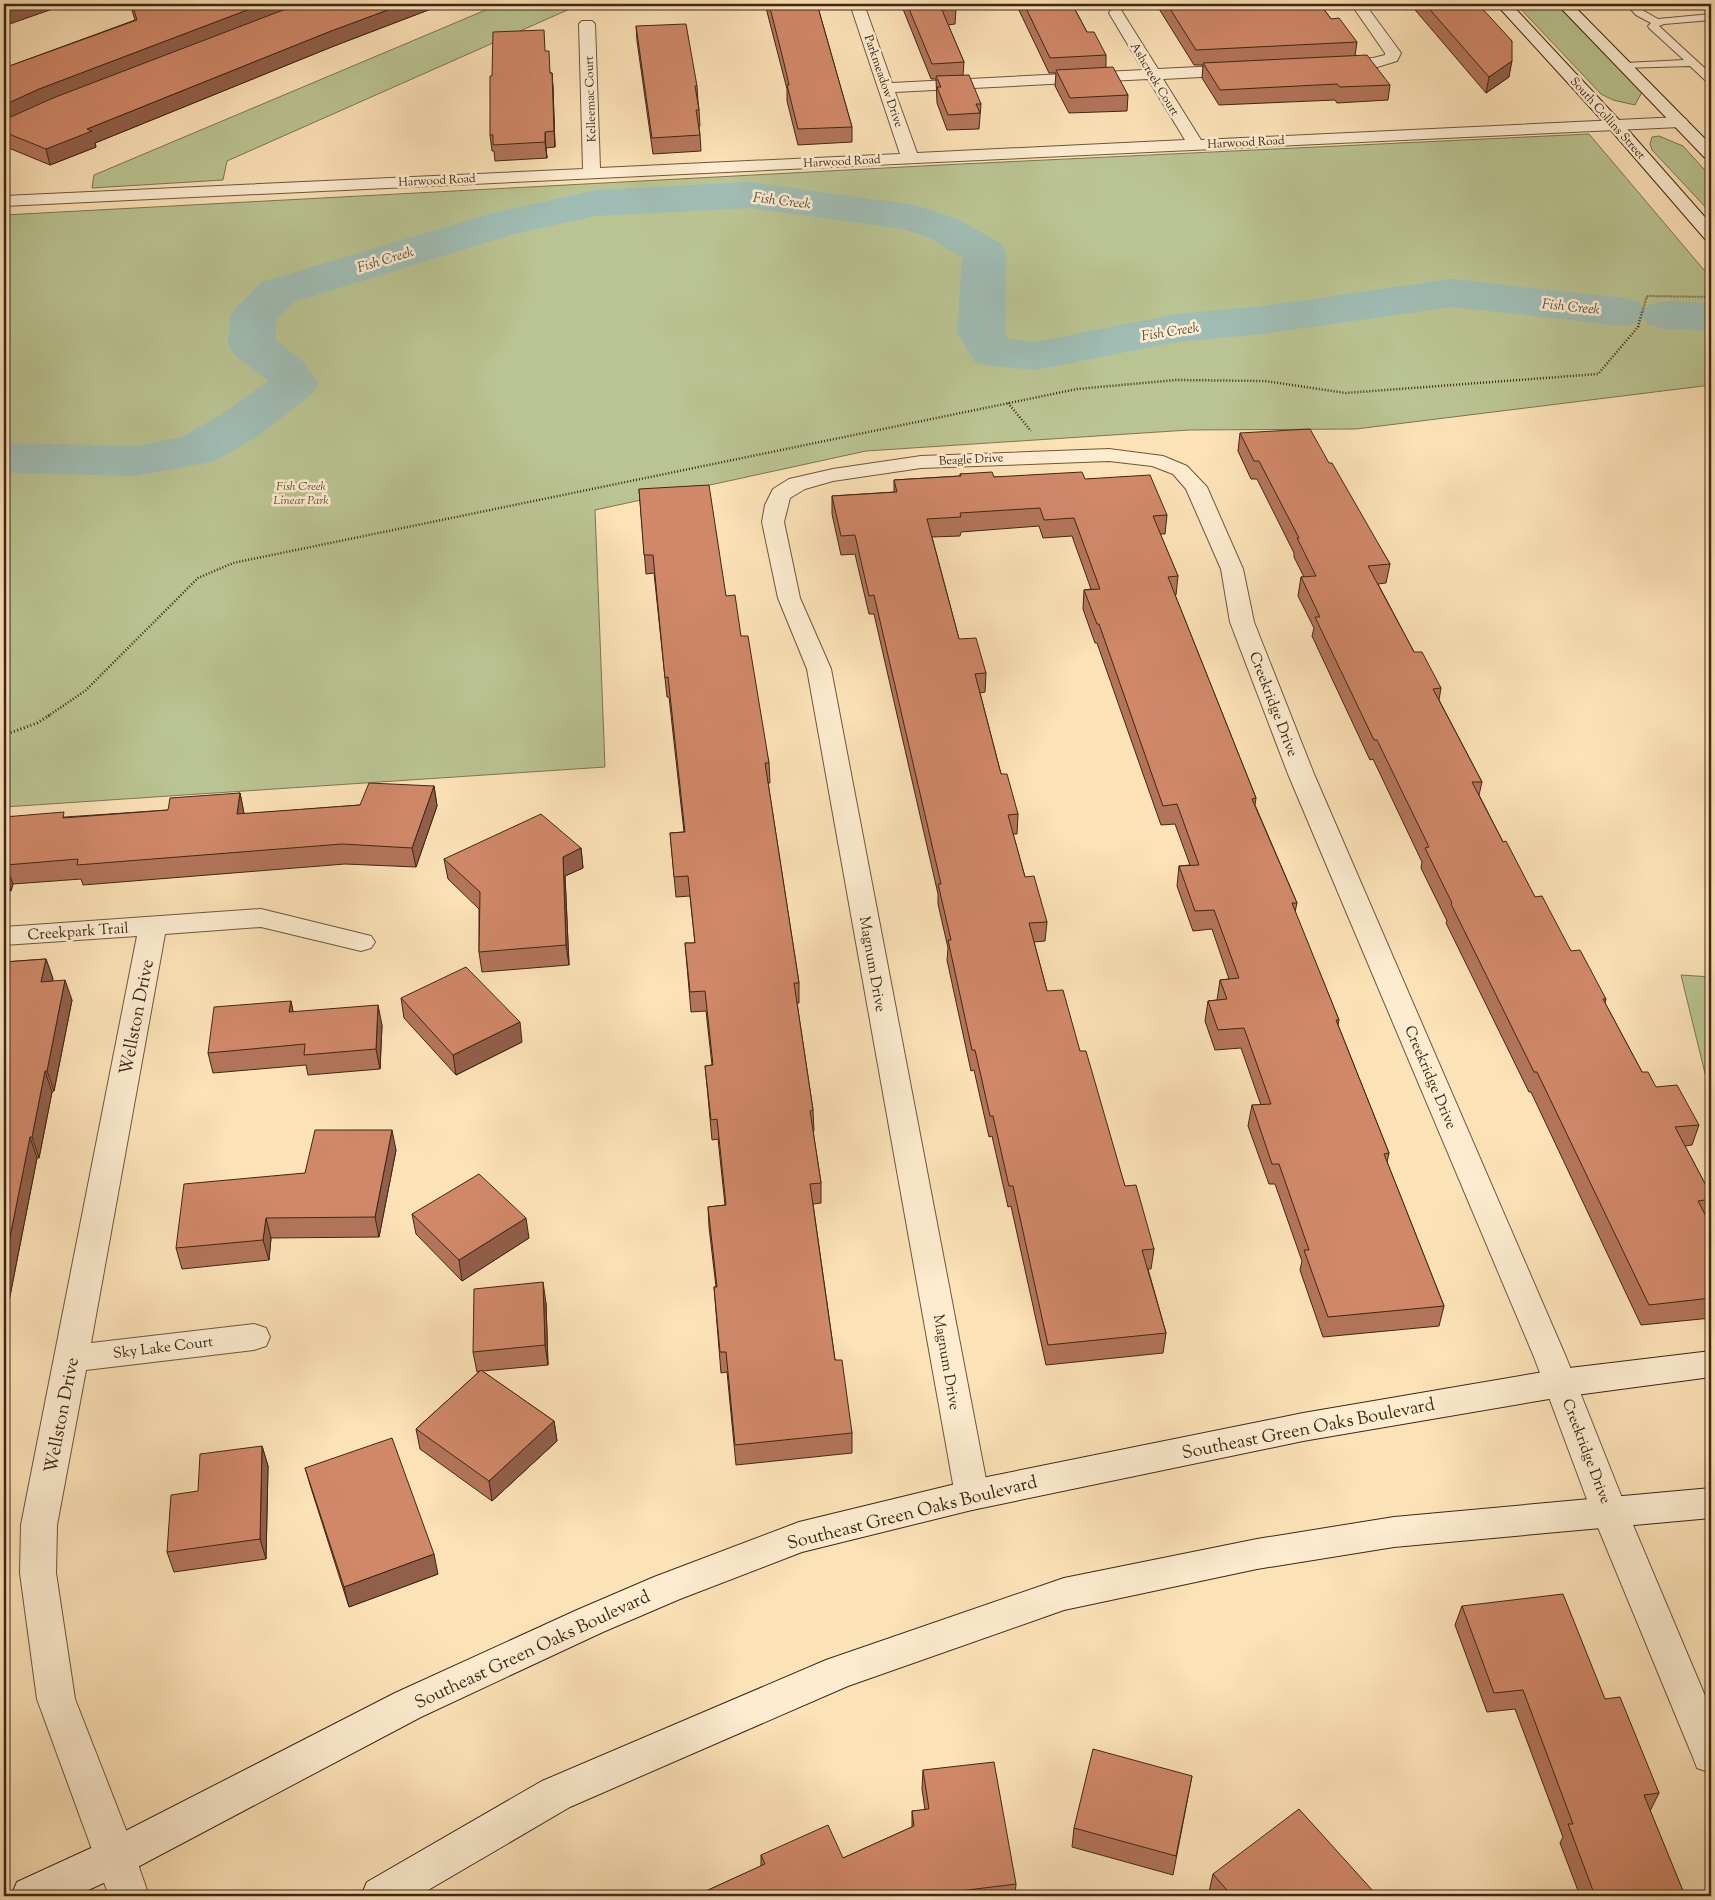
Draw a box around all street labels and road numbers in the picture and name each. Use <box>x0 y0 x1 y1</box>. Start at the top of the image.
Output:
street label: Parkmeadow Drive <box>859 33 907 130</box>
street label: Ashcreek Court <box>1125 39 1183 120</box>
street label: Kelleemac Court <box>581 56 601 142</box>
street label: South Collins Street <box>1565 73 1649 164</box>
street label: Harwood Road <box>1207 132 1285 154</box>
street label: Harwood Road <box>803 151 881 173</box>
street label: Harwood Road <box>398 170 476 192</box>
street label: Beagle Drive <box>938 449 1004 471</box>
street label: Creekridge Drive <box>1243 649 1302 760</box>
street label: Magnum Drive <box>853 915 890 1014</box>
street label: Creekpark Trail <box>27 918 130 947</box>
street label: Wellston Drive <box>114 957 162 1078</box>
street label: Creekridge Drive <box>1398 1022 1461 1133</box>
street label: Magnum Drive <box>927 1313 964 1412</box>
street label: Sky Lake Court <box>112 1332 215 1365</box>
street label: Wellston Drive <box>39 1355 87 1476</box>
street label: Southeast Green Oaks Boulevard <box>1180 1393 1437 1467</box>
street label: Creekridge Drive <box>1556 1396 1615 1507</box>
street label: Southeast Green Oaks Boulevard <box>785 1470 1040 1558</box>
street label: Southeast Green Oaks Boulevard <box>411 1585 655 1717</box>

